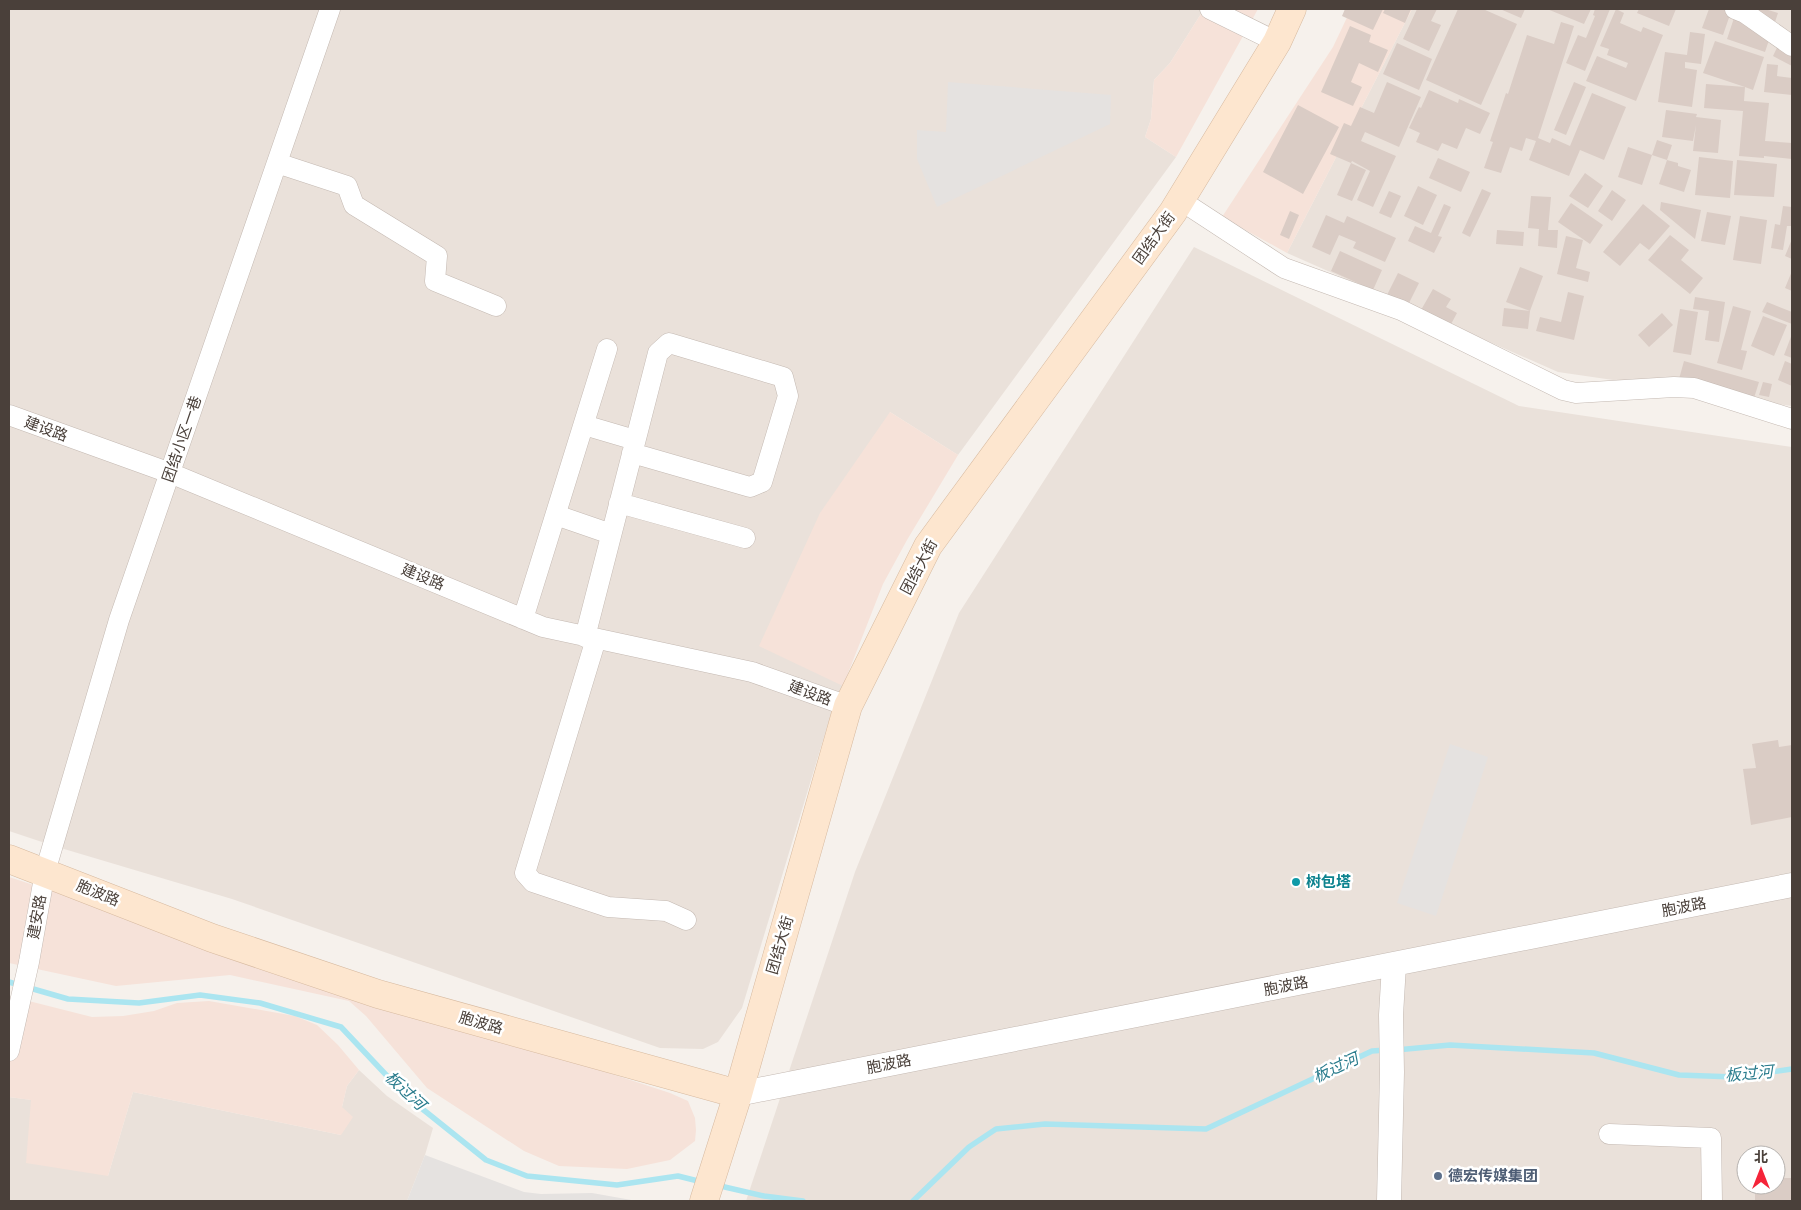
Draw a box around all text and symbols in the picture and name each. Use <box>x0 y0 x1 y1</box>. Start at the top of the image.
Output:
street label: 团结大街 <box>1129 208 1179 268</box>
street label: 团结小区一巷 <box>159 394 205 484</box>
street label: 建设路 <box>22 413 70 445</box>
street label: 团结大街 <box>897 536 941 598</box>
street label: 建设路 <box>399 560 447 594</box>
street label: 建设路 <box>786 677 834 709</box>
place label: 树包塔 <box>1306 873 1351 891</box>
street label: 胞波路 <box>74 876 122 910</box>
marker: 树包塔 <box>1290 876 1302 888</box>
street label: 建安路 <box>24 893 50 941</box>
street label: 胞波路 <box>1660 894 1708 920</box>
street label: 团结大街 <box>763 914 797 976</box>
street label: 胞波路 <box>1262 973 1310 999</box>
street label: 胞波路 <box>457 1008 505 1038</box>
water label: 板过河 <box>1310 1048 1365 1087</box>
street label: 胞波路 <box>865 1051 913 1077</box>
water label: 板过河 <box>1724 1062 1777 1086</box>
water label: 板过河 <box>381 1067 432 1117</box>
north arrow <box>1736 1145 1786 1195</box>
text: 北 <box>1754 1149 1768 1166</box>
place label: 德宏传媒集团 <box>1448 1167 1538 1185</box>
marker: 德宏传媒集团 <box>1432 1170 1444 1182</box>

